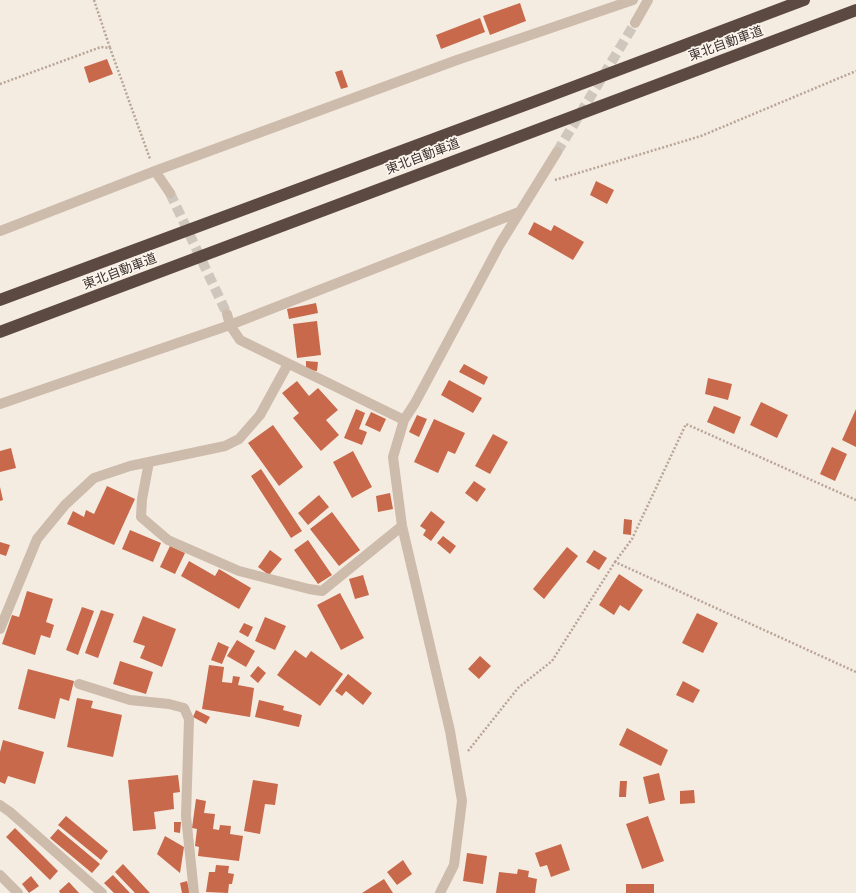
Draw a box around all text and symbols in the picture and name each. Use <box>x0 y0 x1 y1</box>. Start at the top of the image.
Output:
street label: 東北自動車道 <box>687 23 765 65</box>
street label: 東北自動車道 <box>384 136 462 178</box>
street label: 東北自動車道 <box>81 251 159 293</box>

